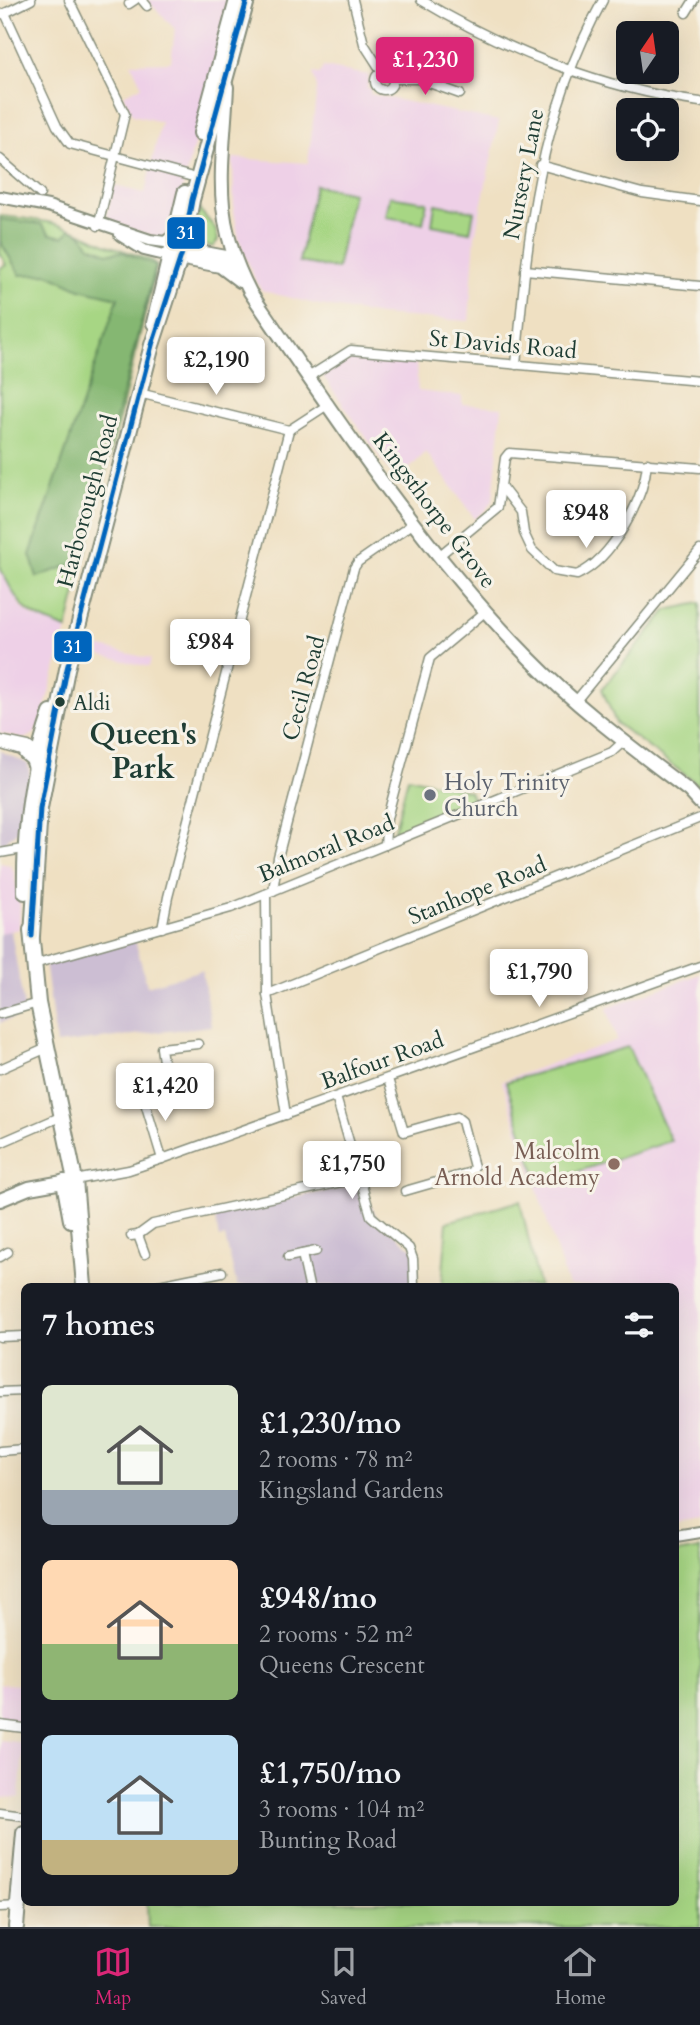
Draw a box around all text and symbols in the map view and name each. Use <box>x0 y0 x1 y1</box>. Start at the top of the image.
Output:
north arrow <box>616 21 679 84</box>
map controls <box>616 21 679 161</box>
pin: £1,230 <box>368 38 482 97</box>
text: £1,230 <box>392 44 458 75</box>
button: locate <box>616 98 679 161</box>
street label: Nursery Lane <box>496 106 551 242</box>
line badge: 31 <box>166 216 206 250</box>
text: 31 <box>176 220 196 246</box>
street label: St Davids Road <box>428 323 579 366</box>
pin: £2,190 <box>159 338 273 397</box>
text: £2,190 <box>183 344 249 375</box>
street label: Harborough Road <box>49 410 126 591</box>
street label: Kingsthorpe Grove <box>366 426 504 595</box>
pin: £948 <box>545 490 627 550</box>
text: £948 <box>562 497 610 528</box>
pin: £984 <box>169 620 251 679</box>
text: £984 <box>186 626 234 657</box>
line badge: 31 <box>53 630 93 663</box>
street label: Cecil Road <box>275 631 333 744</box>
text: 31 <box>63 634 83 660</box>
place label: Aldi <box>73 689 110 718</box>
marker: Aldi <box>53 695 67 709</box>
district label: Queen's Park <box>89 714 197 789</box>
place label: Holy Trinity Church <box>444 767 571 824</box>
marker: Holy Trinity Church <box>422 787 438 803</box>
street label: Balmoral Road <box>254 807 400 890</box>
street label: Stanhope Road <box>404 848 552 932</box>
pin: £1,790 <box>482 950 596 1009</box>
text: £1,790 <box>506 956 572 987</box>
street label: Balfour Road <box>316 1024 449 1097</box>
pin: £1,420 <box>108 1064 222 1123</box>
text: £1,420 <box>132 1070 198 1101</box>
place label: Malcolm Arnold Academy <box>434 1136 601 1193</box>
pin: £1,750 <box>295 1142 409 1201</box>
text: £1,750 <box>319 1148 385 1179</box>
marker: Malcolm Arnold Academy <box>606 1156 622 1172</box>
text: 7 homes <box>42 1305 155 1346</box>
icon: filters <box>620 1306 658 1344</box>
text: £1,230/mo <box>259 1403 401 1444</box>
icon: home <box>98 1413 182 1497</box>
text: 2 rooms · 78 m² <box>259 1444 412 1475</box>
text: Kingsland Gardens <box>259 1475 444 1506</box>
text: £948/mo <box>259 1578 377 1619</box>
icon: home <box>98 1588 182 1672</box>
text: 2 rooms · 52 m² <box>259 1619 412 1650</box>
text: Queens Crescent <box>259 1650 425 1681</box>
text: £1,750/mo <box>259 1753 401 1794</box>
icon: home <box>98 1763 182 1847</box>
text: 3 rooms · 104 m² <box>259 1794 424 1825</box>
text: Bunting Road <box>259 1825 397 1856</box>
tab: Map <box>94 1943 132 2011</box>
tab: Saved <box>321 1943 367 2011</box>
tab: Home <box>555 1943 606 2011</box>

